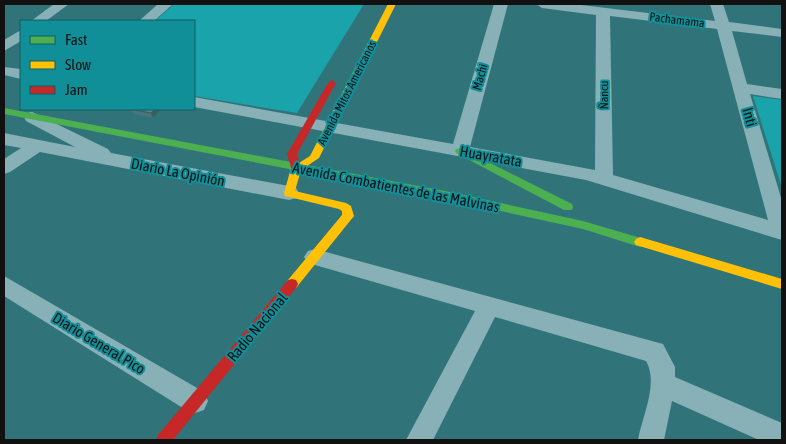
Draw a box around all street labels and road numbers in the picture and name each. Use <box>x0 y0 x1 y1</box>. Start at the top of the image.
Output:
street label: Pachamama <box>649 10 705 30</box>
street label: Avenida Mitos Americanos <box>315 38 379 148</box>
street label: Machi <box>470 62 490 92</box>
street label: Ñancu <box>597 80 611 109</box>
street label: Inti <box>739 106 761 128</box>
street label: Huayratata <box>459 142 523 170</box>
street label: Diario La Opinión <box>130 155 226 189</box>
street label: Avenida Combatientes de las Malvinas <box>291 159 501 215</box>
street label: Radio Nacional <box>223 289 291 365</box>
street label: Diario General Pico <box>50 309 148 377</box>

